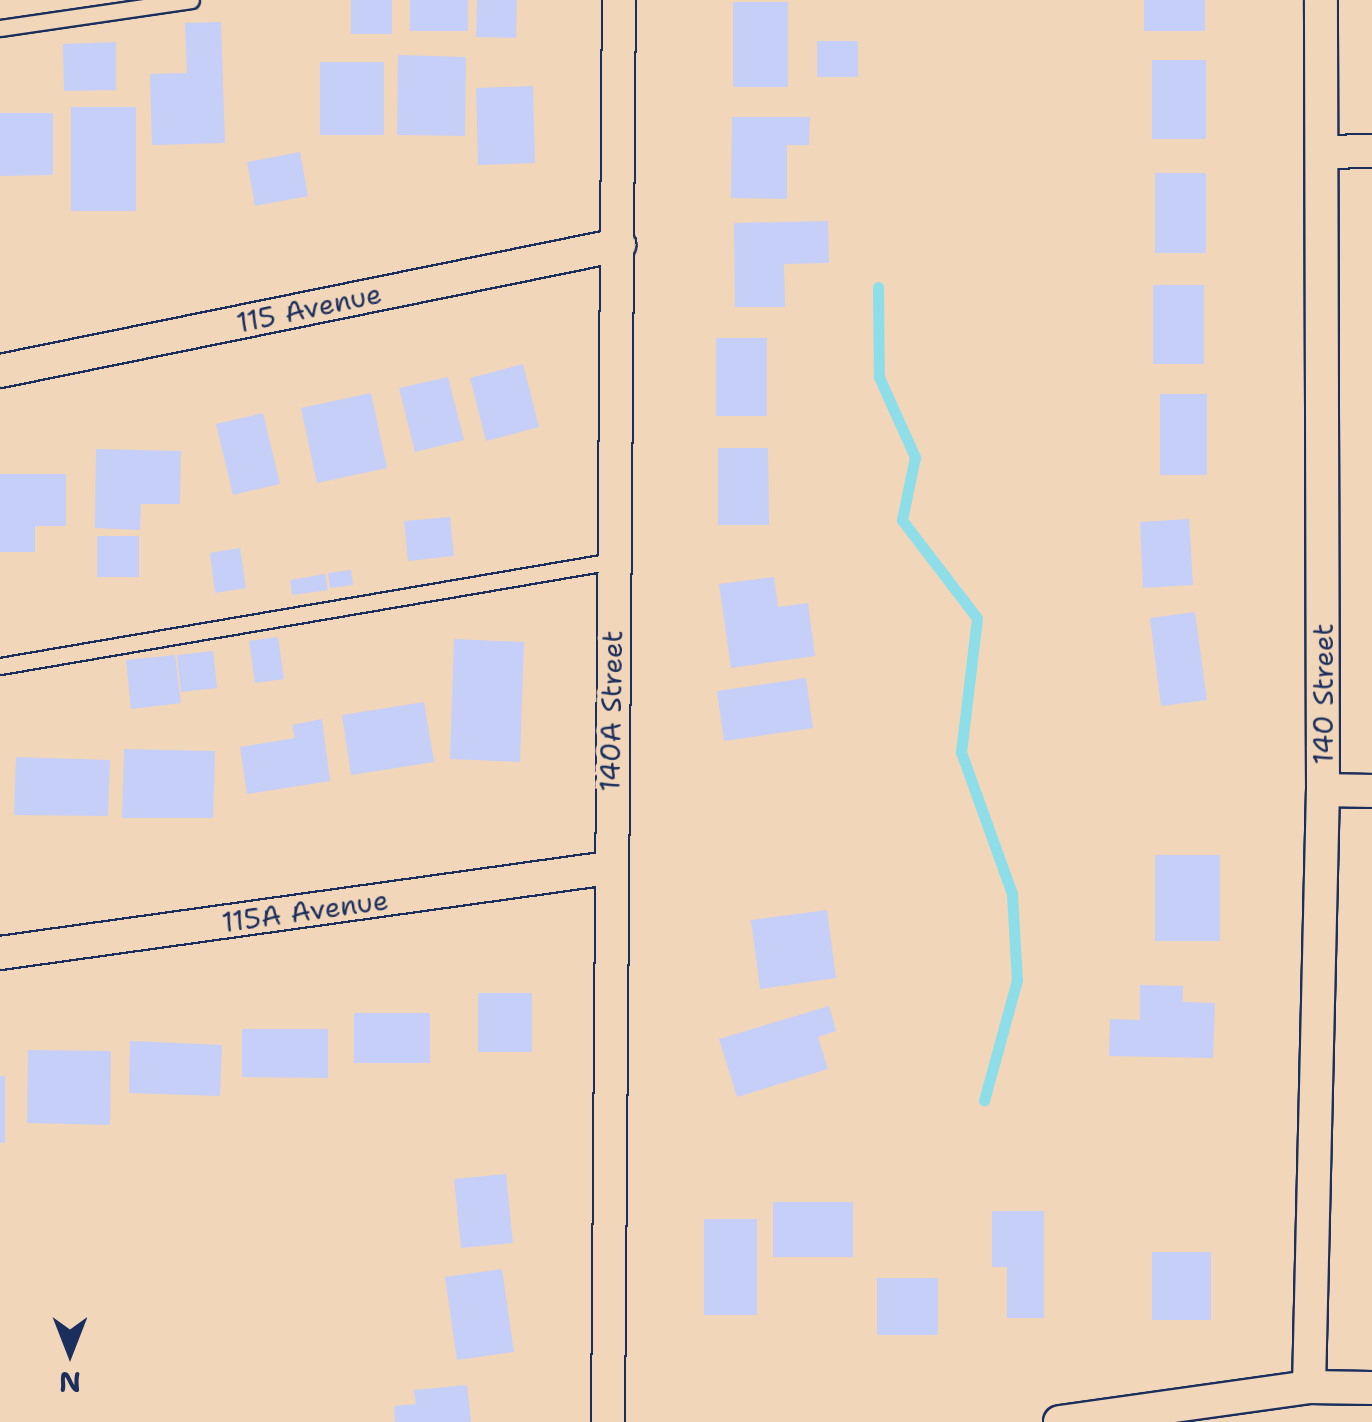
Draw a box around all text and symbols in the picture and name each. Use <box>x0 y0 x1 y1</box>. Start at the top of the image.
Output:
street label: 115 Avenue <box>233 276 385 340</box>
street label: 140 Street <box>1306 623 1340 765</box>
street label: 140A Street <box>593 630 629 792</box>
street label: 115A Avenue <box>220 883 390 939</box>
north arrow <box>20 1302 120 1402</box>
text: N <box>59 1363 81 1401</box>

